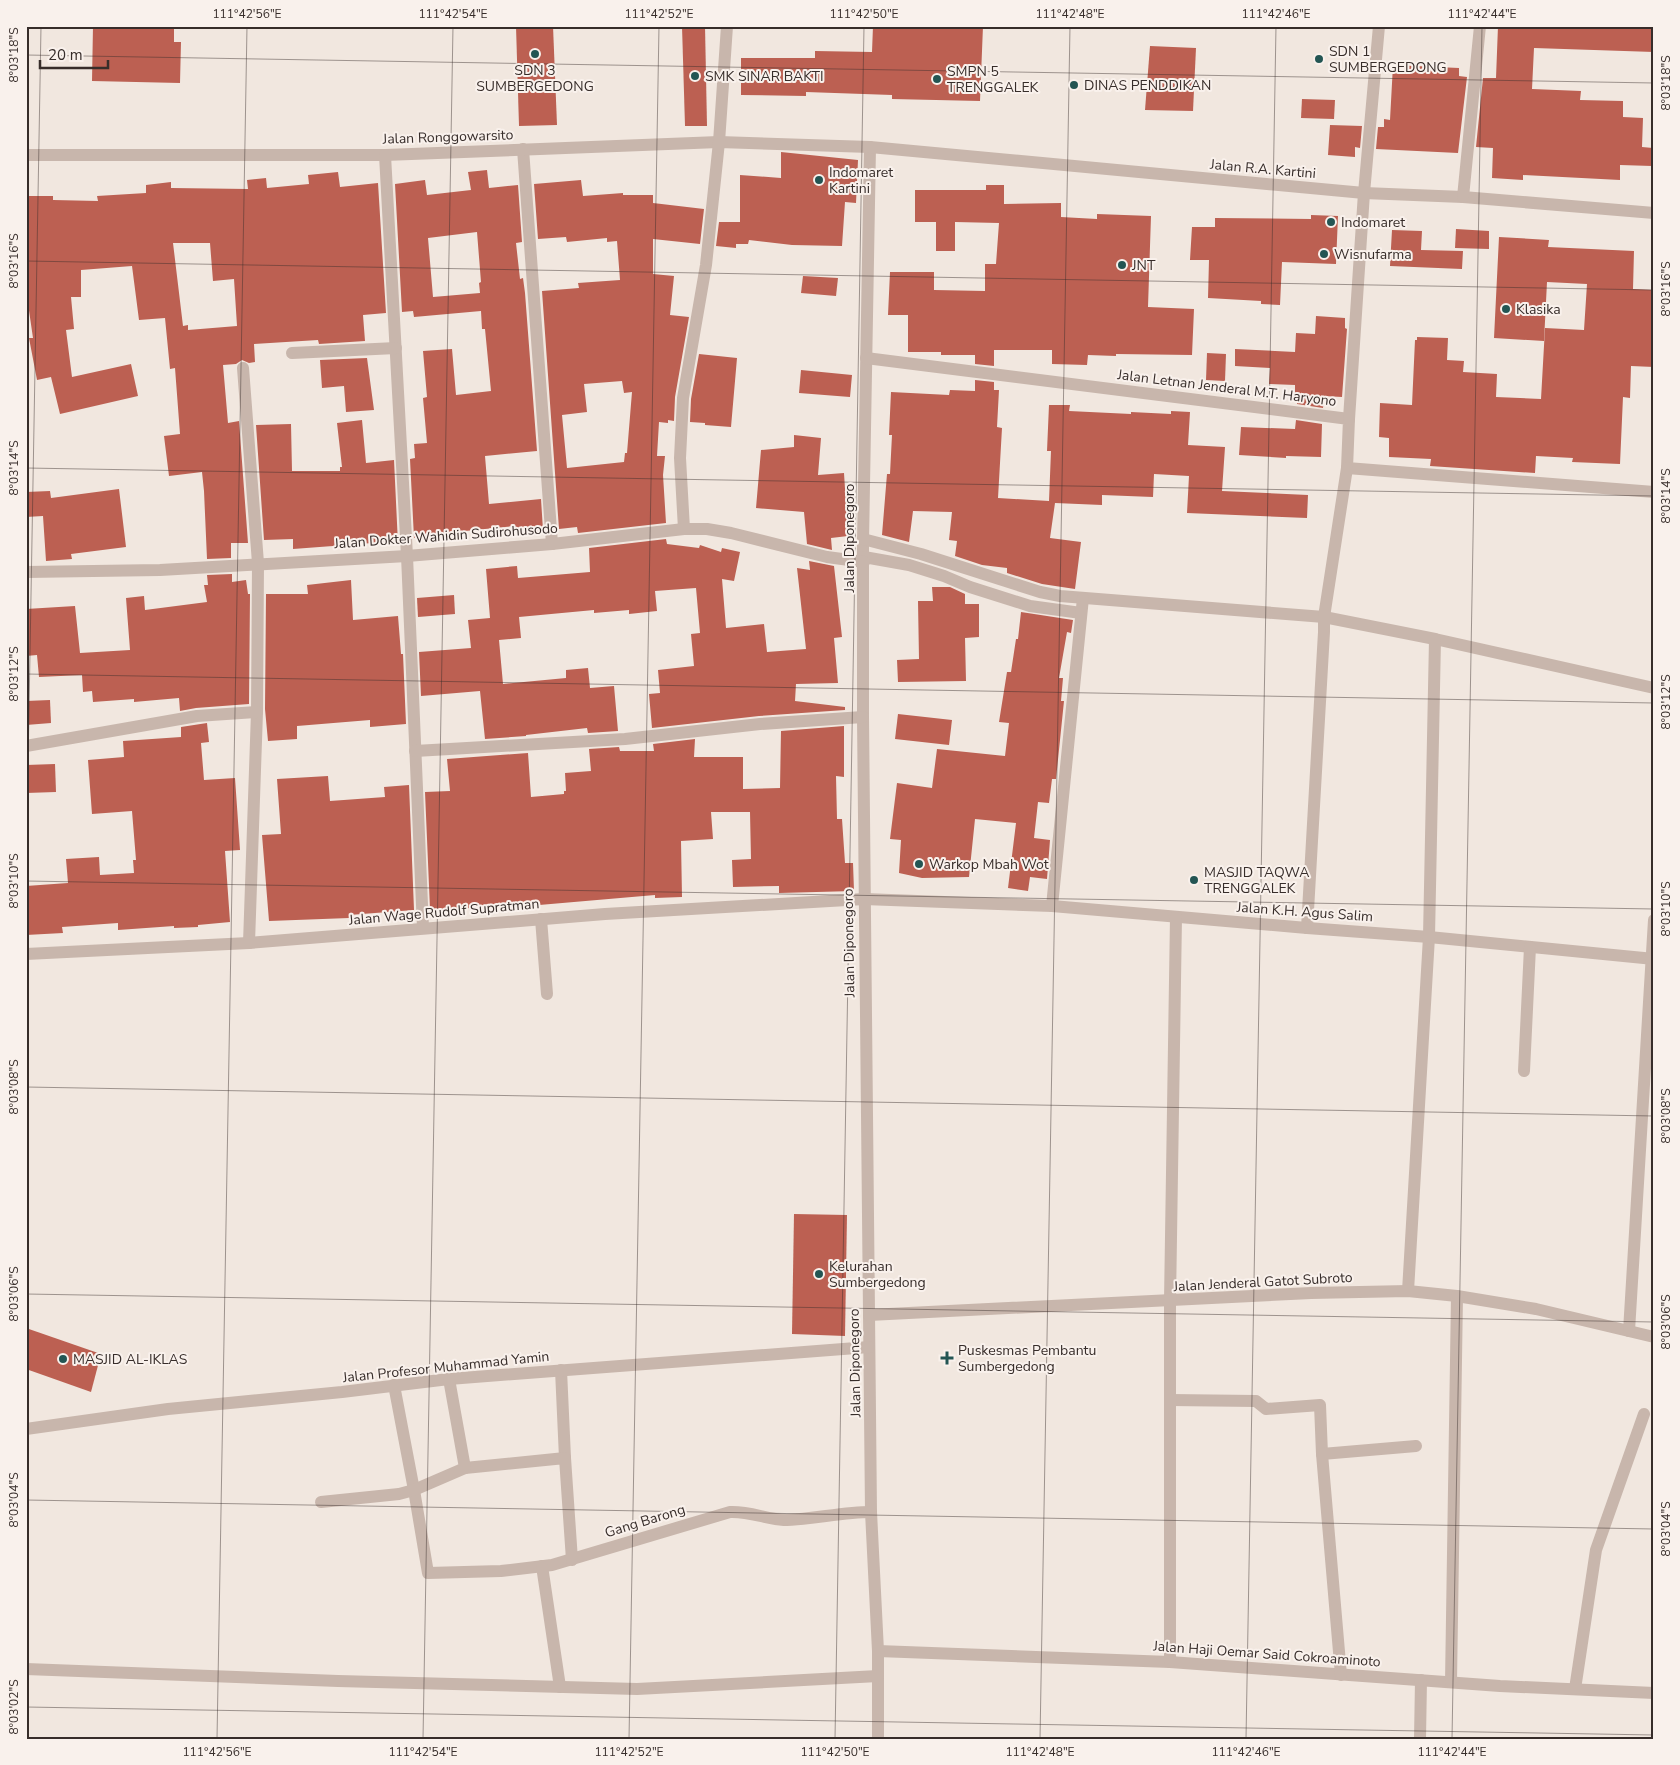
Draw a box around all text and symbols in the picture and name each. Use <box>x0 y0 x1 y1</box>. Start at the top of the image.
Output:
text: 111°42'56"E <box>212 6 282 22</box>
text: 111°42'54"E <box>418 6 488 22</box>
text: 111°42'52"E <box>624 6 694 22</box>
text: 111°42'50"E <box>829 6 899 22</box>
text: 111°42'48"E <box>1035 6 1105 22</box>
text: 111°42'46"E <box>1241 6 1311 22</box>
text: 111°42'44"E <box>1447 6 1517 22</box>
text: 8°03'18"S <box>6 27 22 83</box>
scale bar <box>40 38 108 70</box>
place label: SDN 1 SUMBERGEDONG <box>1329 42 1447 77</box>
text: 20 m <box>48 45 83 65</box>
marker: SDN 3 SUMBERGEDONG <box>529 48 541 60</box>
marker: SDN 1 SUMBERGEDONG <box>1313 53 1325 65</box>
text: 8°03'18"S <box>1658 55 1674 111</box>
place label: SDN 3 SUMBERGEDONG <box>476 61 594 96</box>
place label: SMPN 5 TRENGGALEK <box>947 62 1039 97</box>
place label: SMK SINAR BAKTI <box>705 67 824 86</box>
marker: SMK SINAR BAKTI <box>689 70 701 82</box>
marker: SMPN 5 TRENGGALEK <box>931 73 943 85</box>
place label: DINAS PENDDIKAN <box>1084 76 1211 95</box>
marker: DINAS PENDDIKAN <box>1068 79 1080 91</box>
street label: Jalan Ronggowarsito <box>381 125 514 149</box>
street label: Jalan R.A. Kartini <box>1208 155 1317 183</box>
place label: Indomaret Kartini <box>829 163 893 198</box>
marker: Indomaret Kartini <box>813 174 825 186</box>
place label: Indomaret <box>1341 213 1405 232</box>
marker: Indomaret <box>1325 216 1337 228</box>
text: 8°03'16"S <box>6 233 22 289</box>
place label: Wisnufarma <box>1334 245 1412 264</box>
marker: Wisnufarma <box>1318 248 1330 260</box>
place label: JNT <box>1131 256 1156 275</box>
marker: JNT <box>1116 259 1128 271</box>
text: 8°03'16"S <box>1658 261 1674 317</box>
place label: Klasika <box>1516 300 1561 319</box>
marker: Klasika <box>1500 303 1512 315</box>
street label: Jalan Letnan Jenderal M.T. Haryono <box>1115 365 1338 411</box>
text: 8°03'14"S <box>6 440 22 496</box>
text: 8°03'14"S <box>1658 468 1674 524</box>
street label: Jalan Diponegoro <box>840 483 859 593</box>
street label: Jalan Dokter Wahidin Sudirohusodo <box>333 519 559 553</box>
text: 8°03'12"S <box>6 646 22 702</box>
text: 8°03'12"S <box>1658 674 1674 730</box>
text: 8°03'10"S <box>6 853 22 909</box>
place label: Warkop Mbah Wot <box>929 855 1049 874</box>
marker: Warkop Mbah Wot <box>913 858 925 870</box>
place label: MASJID TAQWA TRENGGALEK <box>1204 863 1309 898</box>
marker: MASJID TAQWA TRENGGALEK <box>1188 874 1200 886</box>
text: 8°03'10"S <box>1658 881 1674 937</box>
street label: Jalan Diponegoro <box>839 888 859 999</box>
street label: Jalan Wage Rudolf Supratman <box>347 894 540 930</box>
street label: Jalan K.H. Agus Salim <box>1235 898 1374 926</box>
text: 8°03'08"S <box>6 1059 22 1115</box>
text: 8°03'08"S <box>1658 1088 1674 1144</box>
place label: Kelurahan Sumbergedong <box>829 1257 926 1292</box>
text: 8°03'06"S <box>6 1266 22 1322</box>
marker: Kelurahan Sumbergedong <box>813 1268 825 1280</box>
street label: Jalan Jenderal Gatot Subroto <box>1172 1268 1353 1296</box>
text: 8°03'06"S <box>1658 1294 1674 1350</box>
street label: Jalan Diponegoro <box>845 1308 865 1419</box>
place label: Puskesmas Pembantu Sumbergedong <box>958 1341 1096 1376</box>
street label: Jalan Profesor Muhammad Yamin <box>341 1347 550 1387</box>
place label: MASJID AL-IKLAS <box>73 1350 188 1369</box>
marker: Puskesmas Pembantu Sumbergedong <box>940 1351 954 1365</box>
marker: MASJID AL-IKLAS <box>57 1353 69 1365</box>
text: 8°03'04"S <box>6 1472 22 1528</box>
street label: Gang Barong <box>602 1500 688 1542</box>
text: 8°03'04"S <box>1658 1501 1674 1557</box>
street label: Jalan Haji Oemar Said Cokroaminoto <box>1152 1637 1382 1671</box>
text: 8°03'02"S <box>6 1679 22 1735</box>
text: 111°42'56"E <box>182 1744 252 1760</box>
text: 111°42'54"E <box>388 1744 458 1760</box>
text: 111°42'52"E <box>594 1744 664 1760</box>
text: 111°42'50"E <box>800 1744 870 1760</box>
text: 111°42'48"E <box>1005 1744 1075 1760</box>
text: 111°42'46"E <box>1211 1744 1281 1760</box>
text: 111°42'44"E <box>1417 1744 1487 1760</box>

